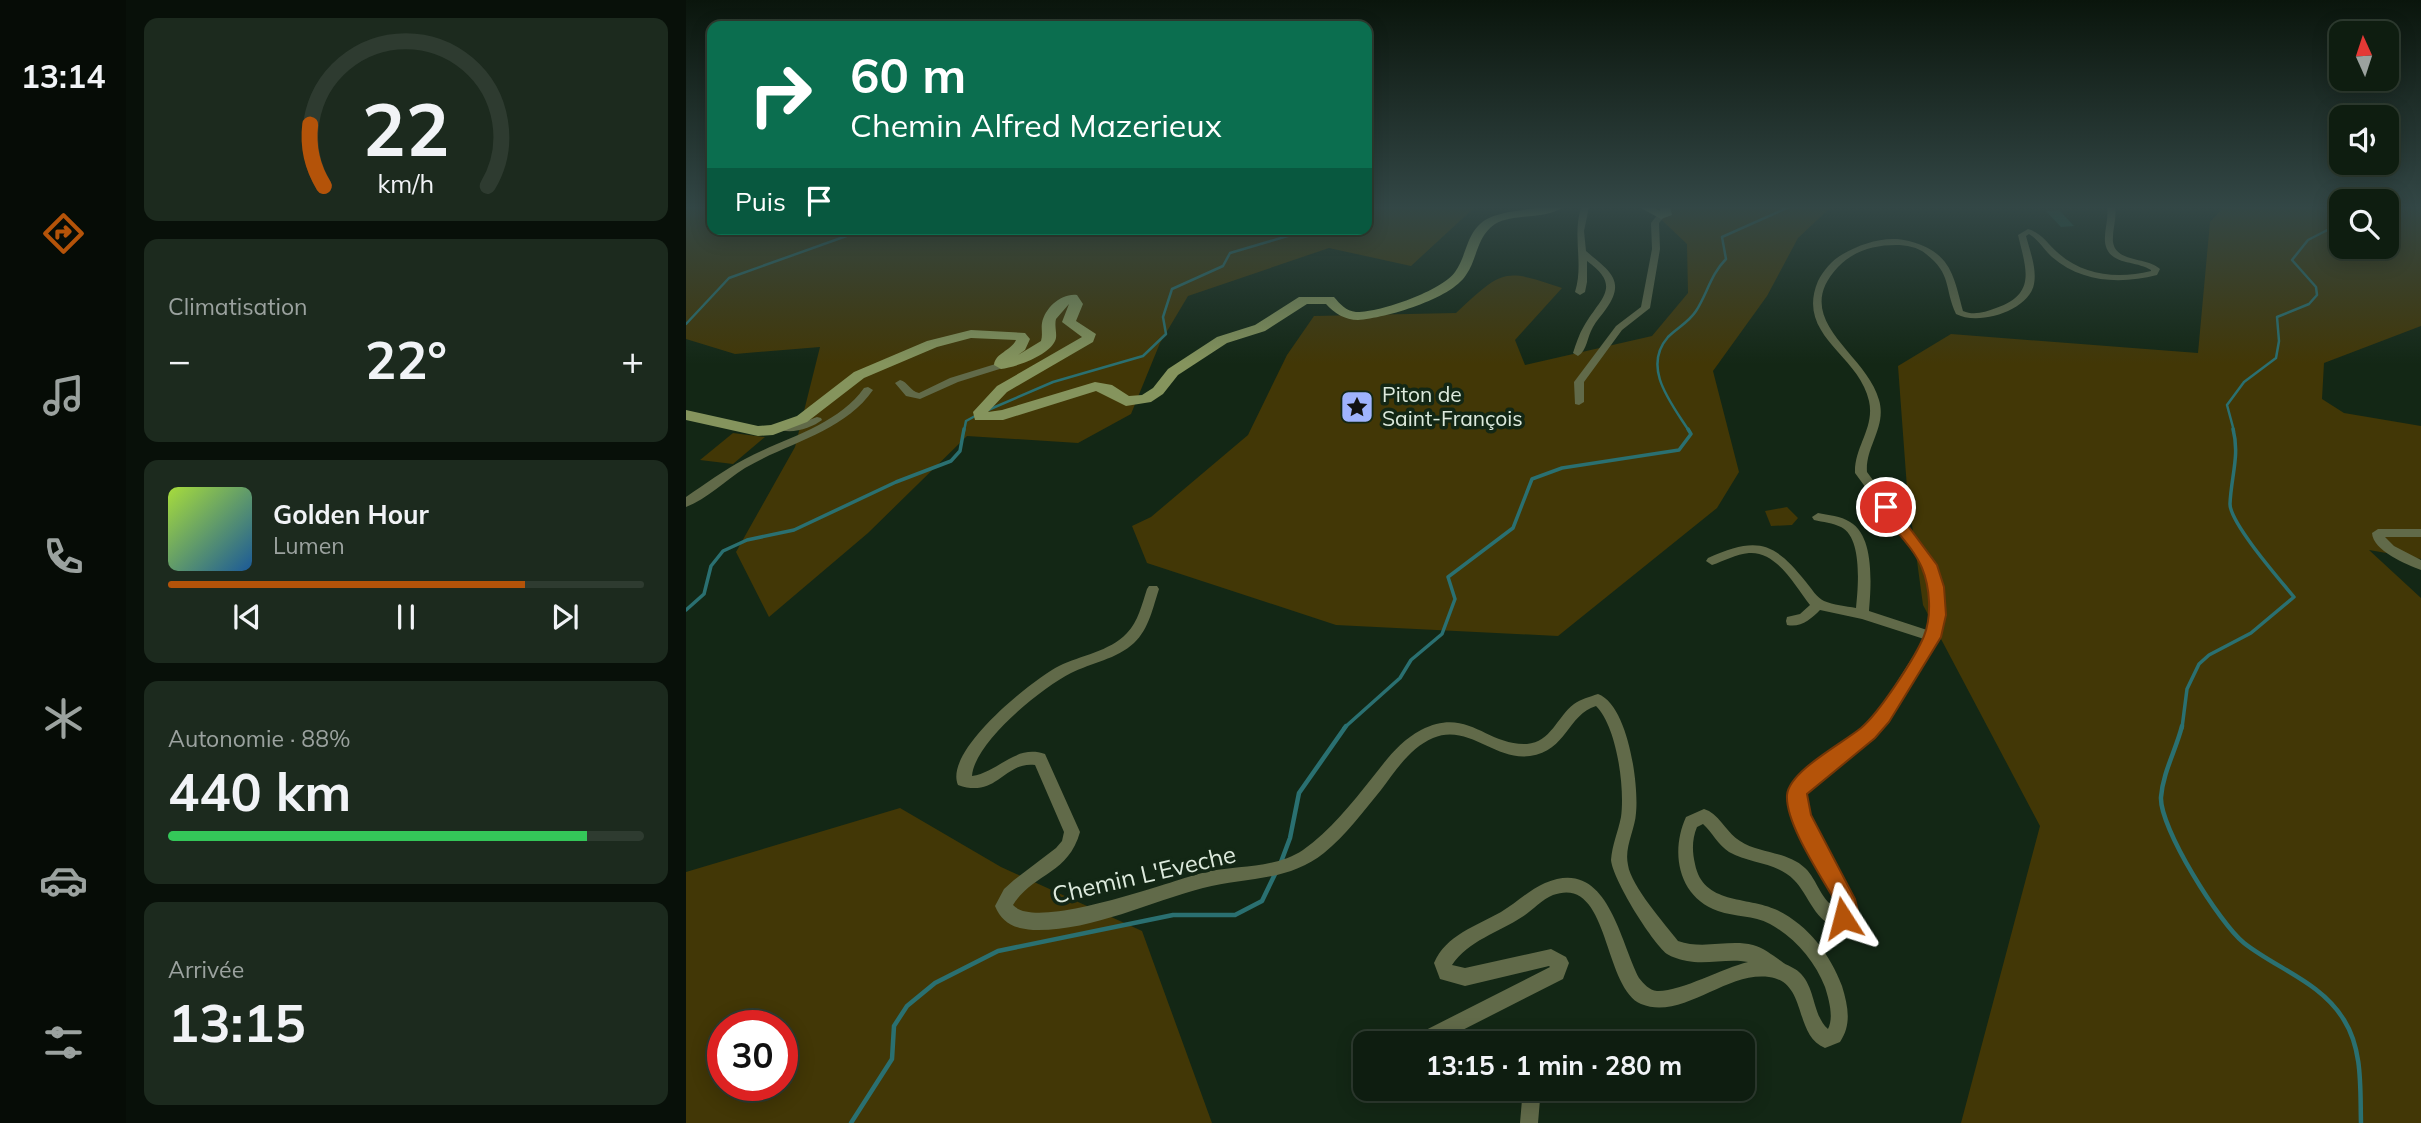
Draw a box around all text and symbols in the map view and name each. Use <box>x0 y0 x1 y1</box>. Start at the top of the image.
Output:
north arrow <box>2329 21 2399 91</box>
map controls <box>2329 21 2399 259</box>
text: 60 m <box>850 44 966 105</box>
icon: right <box>735 49 826 140</box>
text: 13:14 <box>21 56 105 96</box>
text: 22 <box>362 83 450 174</box>
text: Chemin Alfred Mazerieux <box>850 105 1222 145</box>
button: sound <box>2329 105 2399 175</box>
text: km/h <box>378 167 434 198</box>
icon: arrive <box>800 182 838 220</box>
text: Puis <box>735 185 786 218</box>
button: search <box>2329 189 2399 259</box>
icon: directions <box>39 209 88 258</box>
text: Climatisation <box>168 292 308 321</box>
text: 22° <box>365 327 447 392</box>
text: − <box>168 336 191 384</box>
text: + <box>621 336 644 384</box>
icon: music <box>39 371 88 420</box>
place label: Piton de Saint-François <box>1382 381 1523 431</box>
place icon: Piton de Saint-François <box>1338 388 1376 426</box>
pin <box>1856 477 1916 537</box>
icon: arrive <box>1867 488 1905 526</box>
text: Golden Hour <box>273 498 429 531</box>
text: Lumen <box>273 531 345 560</box>
icon: phone <box>39 532 88 581</box>
icon: previous <box>228 598 266 636</box>
icon: pause <box>387 598 425 636</box>
icon: next <box>546 598 584 636</box>
icon: climate <box>39 694 88 743</box>
text: Autonomie · 88% <box>168 724 351 753</box>
text: 440 km <box>168 759 351 824</box>
street label: Chemin L'Eveche <box>1049 838 1239 910</box>
icon: car <box>39 856 88 905</box>
position arrow <box>1806 881 1880 955</box>
text: Arrivée <box>168 955 244 984</box>
text: 13:15 <box>168 990 306 1055</box>
speed limit sign: 30 <box>707 1010 798 1101</box>
icon: filters <box>39 1018 88 1067</box>
text: 13:15 · 1 min · 280 m <box>1426 1049 1682 1082</box>

